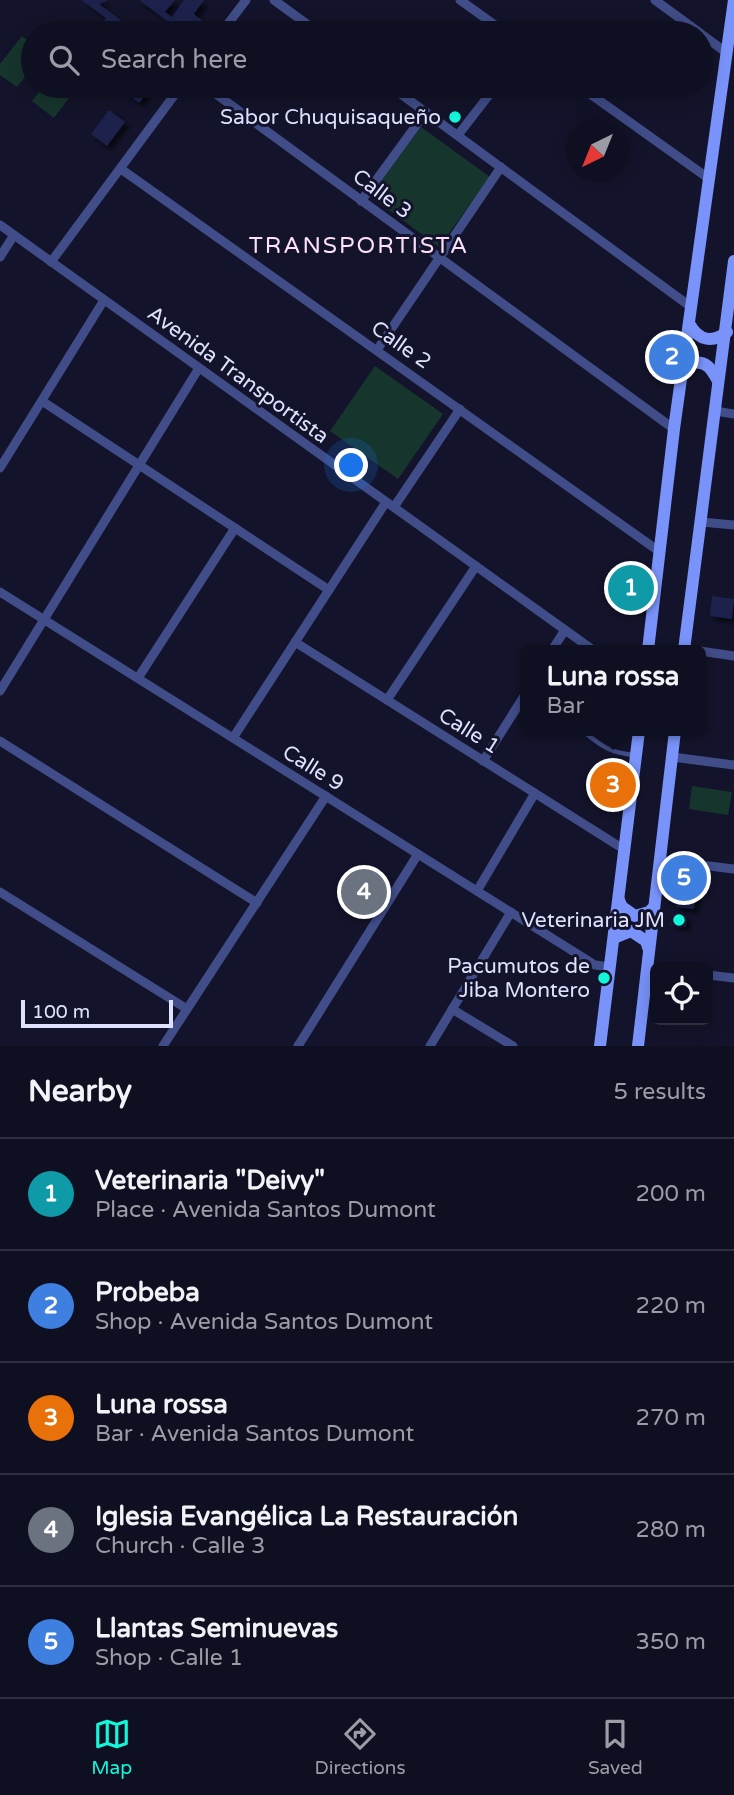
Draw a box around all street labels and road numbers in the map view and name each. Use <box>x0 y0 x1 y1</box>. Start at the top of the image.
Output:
street label: Calle 3 <box>348 164 416 224</box>
street label: Avenida Transportista <box>143 301 333 449</box>
street label: Calle 2 <box>366 315 436 375</box>
street label: Calle 1 <box>434 703 504 759</box>
street label: Calle 9 <box>278 740 348 796</box>

